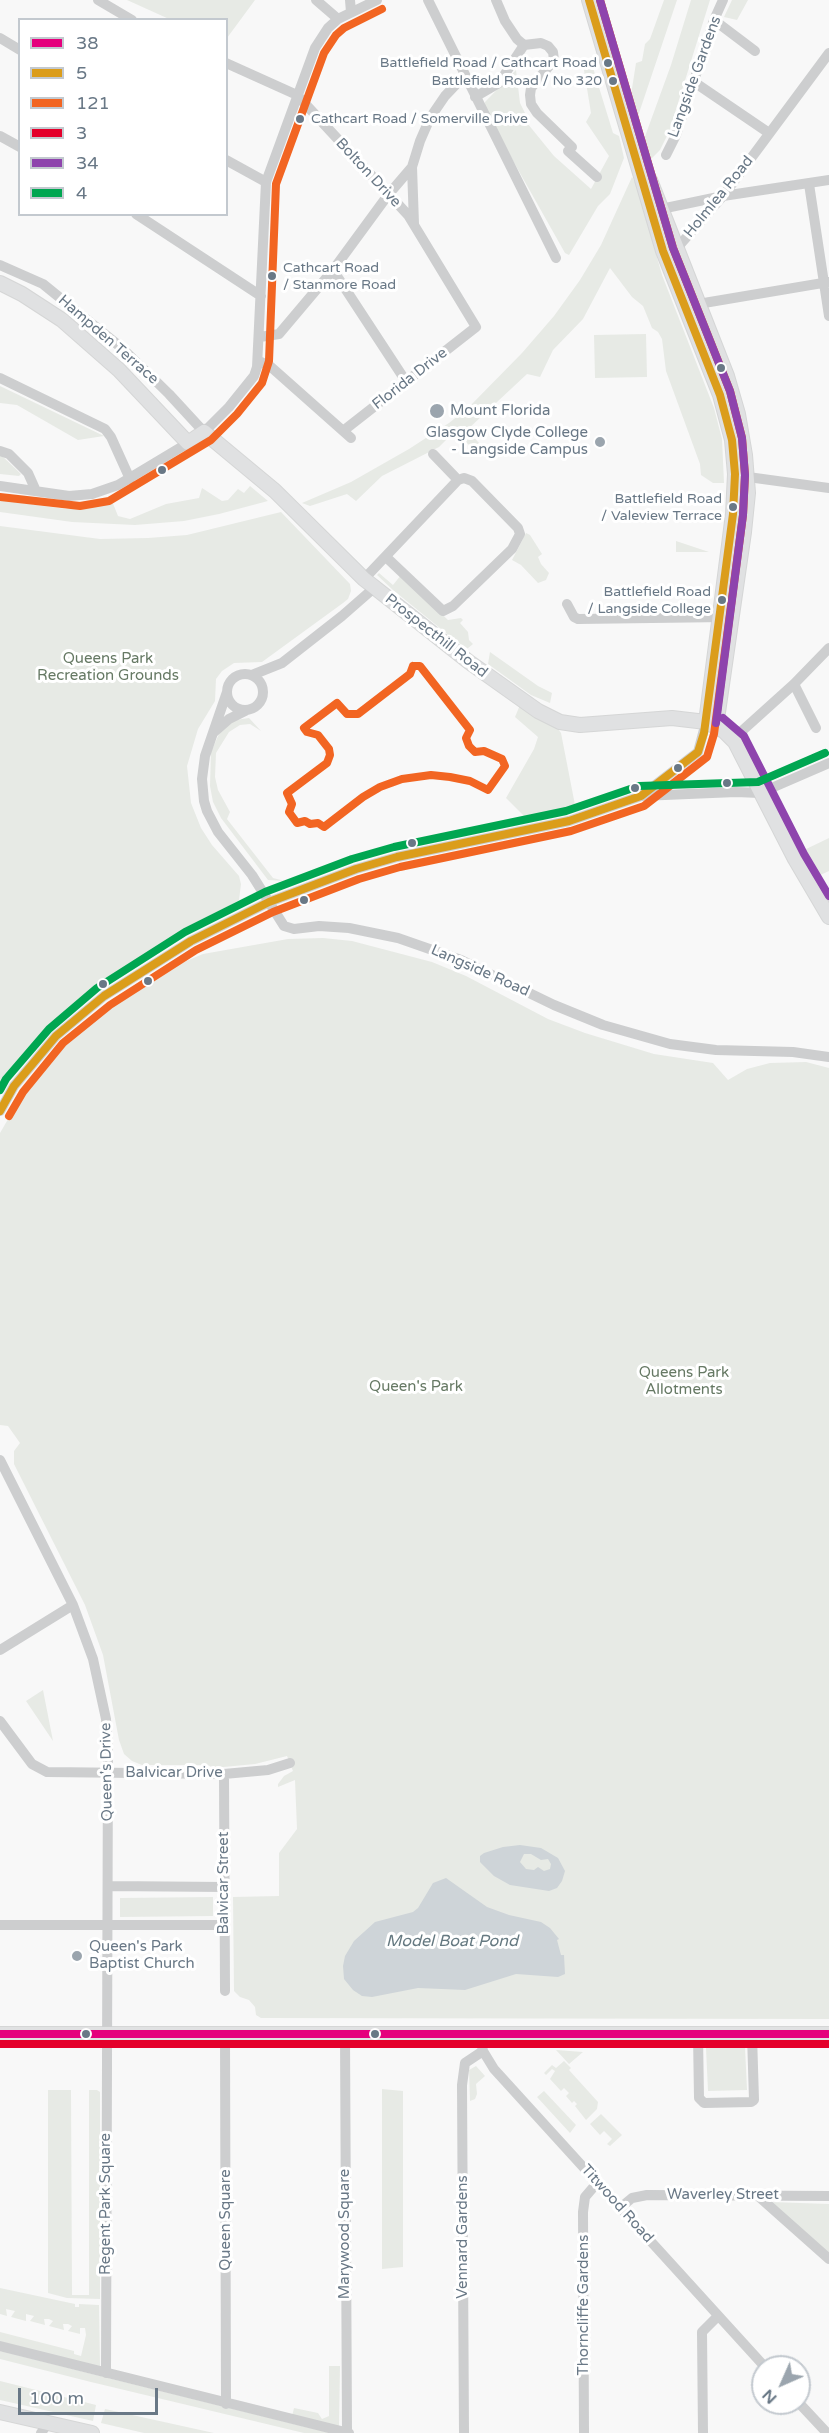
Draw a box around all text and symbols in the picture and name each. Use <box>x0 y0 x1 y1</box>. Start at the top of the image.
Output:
street label: Langside Gardens <box>665 14 725 140</box>
legend <box>18 18 228 216</box>
text: 38 <box>76 32 99 54</box>
place label: Battlefield Road / Cathcart Road <box>380 55 597 71</box>
marker: Battlefield Road / Cathcart Road <box>602 57 614 69</box>
text: 5 <box>76 62 87 84</box>
place label: Battlefield Road / No 320 <box>431 73 602 89</box>
marker: Battlefield Road / No 320 <box>607 75 619 87</box>
text: 121 <box>76 92 110 114</box>
place label: Cathcart Road / Somerville Drive <box>311 111 528 127</box>
marker: Cathcart Road / Somerville Drive <box>294 113 306 125</box>
text: 3 <box>76 122 87 144</box>
street label: Bolton Drive <box>331 135 405 211</box>
text: 34 <box>76 152 99 174</box>
street label: Holmlea Road <box>681 152 757 242</box>
text: 4 <box>76 182 87 204</box>
place label: Cathcart Road / Stanmore Road <box>283 260 396 292</box>
marker: Cathcart Road / Stanmore Road <box>266 270 278 282</box>
street label: Hampden Terrace <box>54 292 162 388</box>
street label: Florida Drive <box>369 344 451 414</box>
unlabelled marker <box>715 362 727 374</box>
marker: Mount Florida <box>428 402 446 420</box>
place label: Mount Florida <box>450 402 550 420</box>
place label: Glasgow Clyde College - Langside Campus <box>426 424 588 459</box>
marker: Glasgow Clyde College - Langside Campus <box>593 435 607 449</box>
unlabelled marker <box>156 464 168 476</box>
place label: Battlefield Road / Valeview Terrace <box>601 491 722 524</box>
marker: Battlefield Road / Valeview Terrace <box>727 501 739 513</box>
place label: Battlefield Road / Langside College <box>588 584 711 616</box>
street label: Prospecthill Road <box>381 590 491 682</box>
marker: Battlefield Road / Langside College <box>716 594 728 606</box>
park label: Queens Park Recreation Grounds <box>37 650 179 685</box>
unlabelled marker <box>672 762 684 774</box>
unlabelled marker <box>721 777 733 789</box>
unlabelled marker <box>629 782 641 794</box>
unlabelled marker <box>406 837 418 849</box>
unlabelled marker <box>298 894 310 906</box>
street label: Langside Road <box>428 941 532 1001</box>
unlabelled marker <box>142 975 154 987</box>
unlabelled marker <box>97 978 109 990</box>
park label: Queens Park Allotments <box>639 1364 729 1399</box>
park label: Queen's Park <box>369 1378 463 1396</box>
street label: Queen's Drive <box>97 1723 117 1821</box>
street label: Balvicar Drive <box>125 1764 223 1782</box>
street label: Balvicar Street <box>215 1831 233 1935</box>
water label: Model Boat Pond <box>386 1932 518 1952</box>
place label: Queen's Park Baptist Church <box>89 1938 195 1973</box>
marker: Queen's Park Baptist Church <box>70 1949 84 1963</box>
unlabelled marker <box>80 2028 92 2040</box>
unlabelled marker <box>369 2028 381 2040</box>
street label: Regent Park Square <box>97 2133 115 2275</box>
street label: Titwood Road <box>577 2161 657 2247</box>
street label: Queen Square <box>217 2169 235 2271</box>
street label: Marywood Square <box>336 2169 354 2299</box>
street label: Vennard Gardens <box>454 2175 472 2299</box>
street label: Waverley Street <box>667 2186 779 2204</box>
street label: Thorncliffe Gardens <box>575 2235 593 2375</box>
north arrow <box>751 2355 811 2415</box>
scale bar <box>21 2376 160 2414</box>
text: N <box>758 2385 781 2408</box>
text: 100 m <box>29 2387 84 2409</box>

